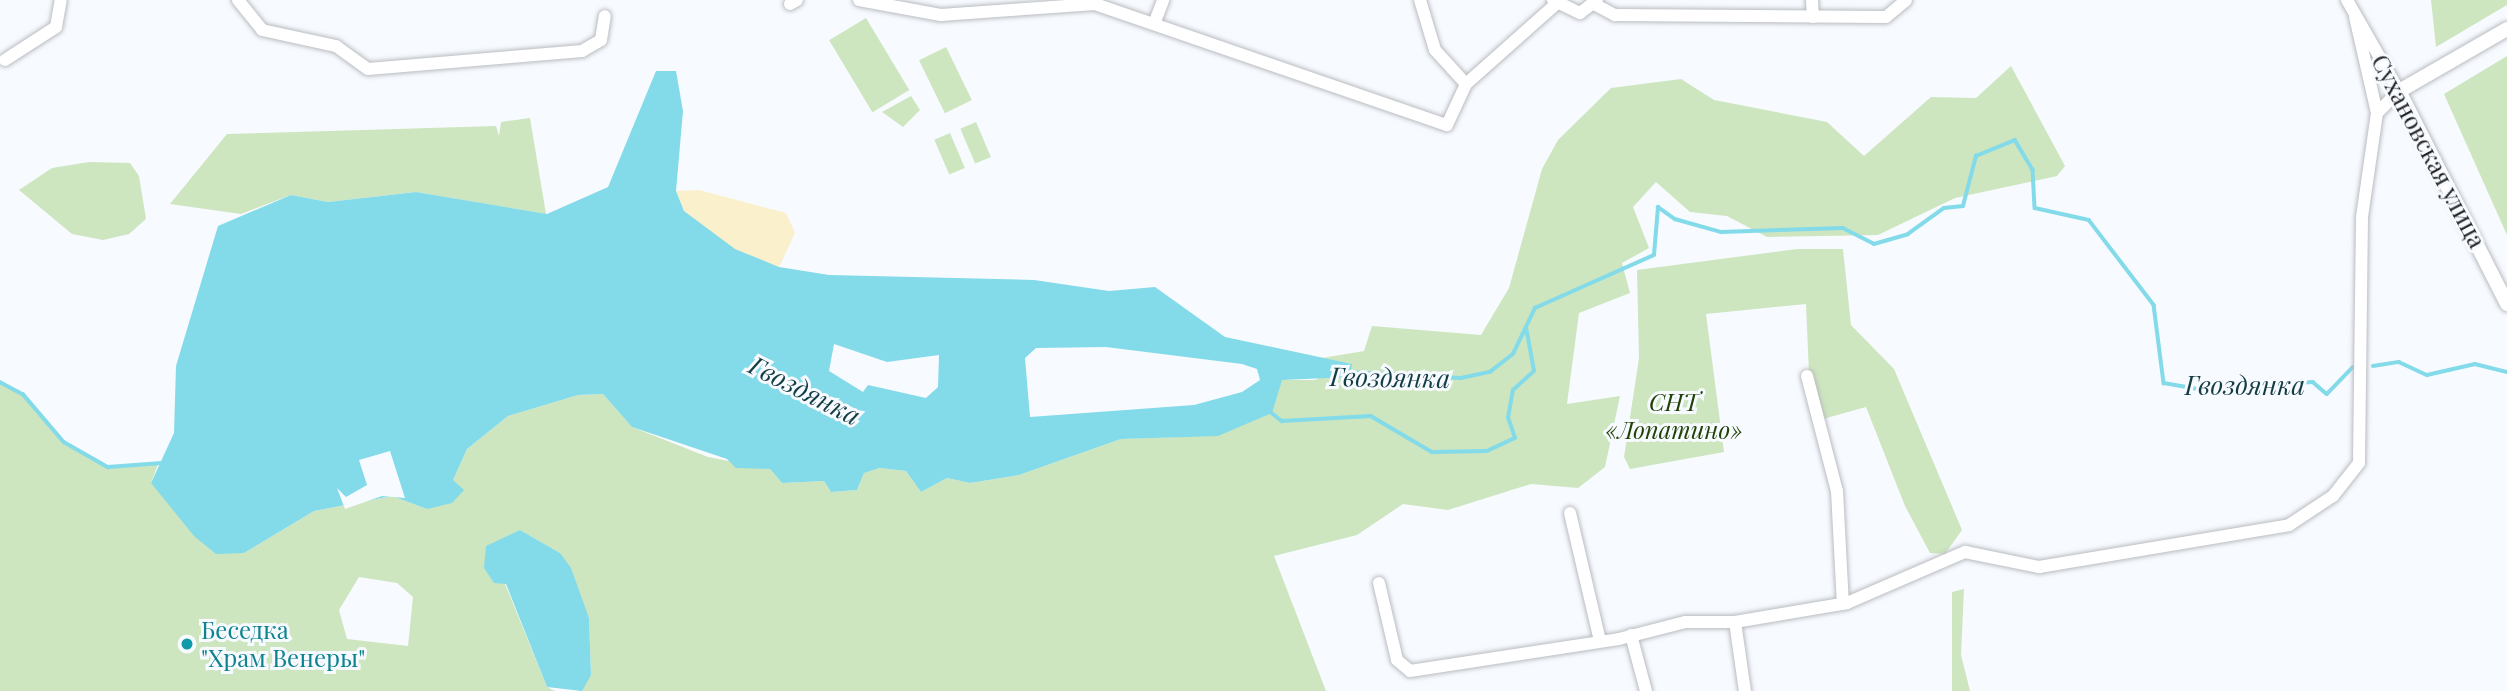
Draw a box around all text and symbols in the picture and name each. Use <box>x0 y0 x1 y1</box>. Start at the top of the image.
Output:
street label: Сухановская улица <box>2366 49 2492 253</box>
water label: Гвоздянка <box>744 349 866 431</box>
water label: Гвоздянка <box>1330 360 1450 394</box>
water label: Гвоздянка <box>2185 369 2305 401</box>
park label: СНТ «Лопатино» <box>1605 388 1743 444</box>
place label: Беседка "Храм Венеры" <box>201 616 365 672</box>
marker: Беседка "Храм Венеры" <box>179 636 195 652</box>

